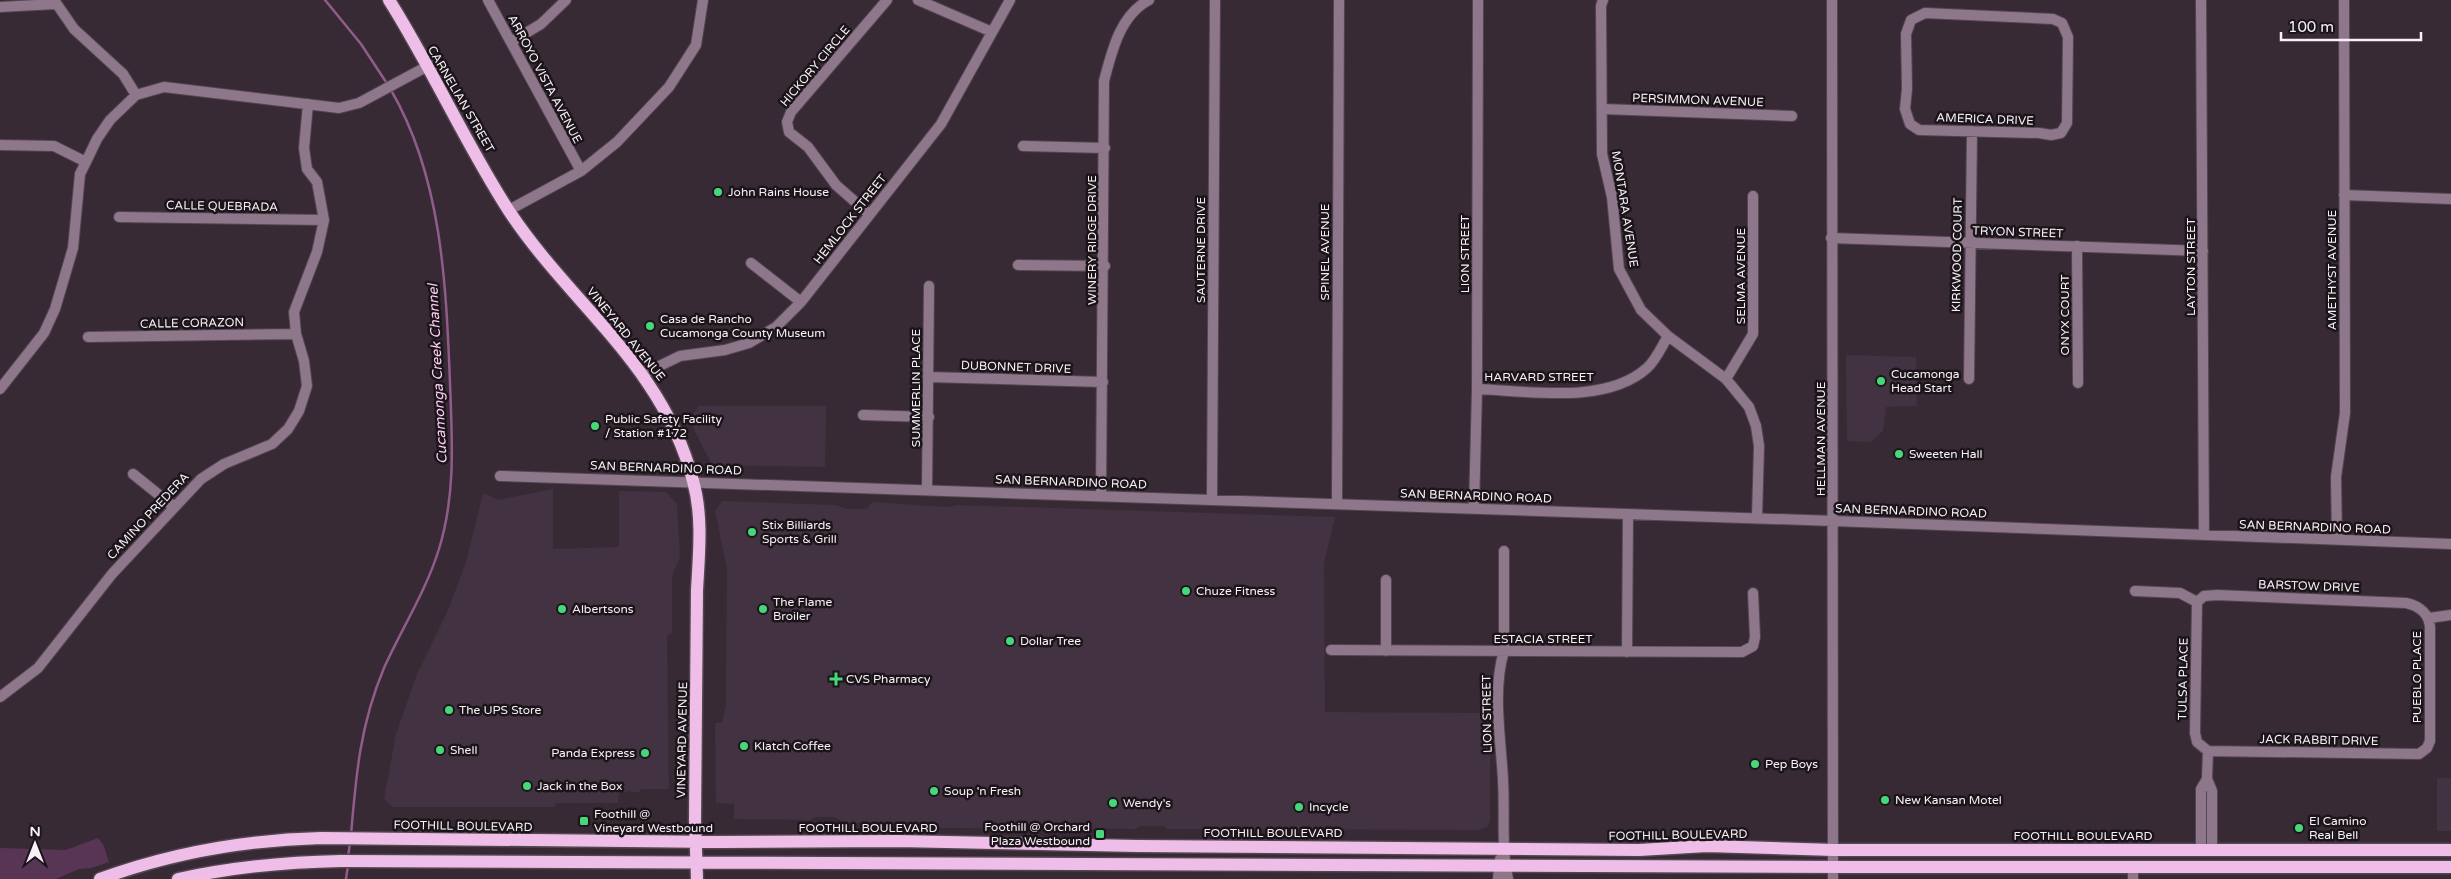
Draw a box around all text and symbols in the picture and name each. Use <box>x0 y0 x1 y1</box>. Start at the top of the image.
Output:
scale bar <box>2281 10 2421 42</box>
street label: ARROYO VISTA AVENUE <box>505 12 585 146</box>
text: 100 m <box>2288 18 2334 36</box>
street label: HICKORY CIRCLE <box>777 23 853 109</box>
street label: CARNELIAN STREET <box>425 43 498 155</box>
street label: PERSIMMON AVENUE <box>1632 91 1764 109</box>
street label: AMERICA DRIVE <box>1936 110 2034 128</box>
street label: MONTARA AVENUE <box>1609 150 1641 269</box>
street label: HEMLOCK STREET <box>811 171 890 267</box>
street label: WINERY RIDGE DRIVE <box>1085 175 1099 305</box>
place label: John Rains House <box>728 185 829 199</box>
marker: John Rains House <box>712 186 724 198</box>
street label: SAUTERNE DRIVE <box>1194 197 1208 303</box>
street label: KIRKWOOD COURT <box>1949 197 1965 312</box>
street label: CALLE QUEBRADA <box>166 198 278 214</box>
street label: SPINEL AVENUE <box>1318 203 1332 301</box>
street label: AMETHYST AVENUE <box>2325 210 2339 330</box>
street label: LION STREET <box>1458 214 1472 293</box>
street label: LAYTON STREET <box>2184 217 2198 316</box>
street label: TRYON STREET <box>1972 223 2064 241</box>
street label: SELMA AVENUE <box>1734 227 1748 324</box>
street label: ONYX COURT <box>2058 274 2072 356</box>
water label: Cucamonga Creek Channel <box>424 282 451 464</box>
street label: VINEYARD AVENUE <box>584 284 668 384</box>
place label: Casa de Rancho Cucamonga County Museum <box>660 312 825 340</box>
street label: CALLE CORAZON <box>140 315 244 331</box>
marker: Casa de Rancho Cucamonga County Museum <box>644 320 656 332</box>
street label: SUMMERLIN PLACE <box>909 328 923 447</box>
street label: DUBONNET DRIVE <box>961 358 1072 376</box>
place label: Cucamonga Head Start <box>1891 367 1960 395</box>
street label: HARVARD STREET <box>1484 370 1594 384</box>
marker: Cucamonga Head Start <box>1875 375 1887 387</box>
street label: HELLMAN AVENUE <box>1814 381 1828 496</box>
place label: Public Safety Facility / Station #172 <box>605 412 722 440</box>
marker: Public Safety Facility / Station #172 <box>589 420 601 432</box>
place label: Sweeten Hall <box>1909 447 1983 461</box>
marker: Sweeten Hall <box>1893 448 1905 460</box>
street label: SAN BERNARDINO ROAD <box>590 458 742 478</box>
street label: CAMINO PREDERA <box>104 470 192 562</box>
street label: SAN BERNARDINO ROAD <box>995 472 1147 492</box>
street label: SAN BERNARDINO ROAD <box>1400 486 1552 506</box>
street label: SAN BERNARDINO ROAD <box>1835 501 1987 521</box>
street label: SAN BERNARDINO ROAD <box>2239 517 2391 537</box>
place label: Stix Billiards Sports & Grill <box>762 518 837 546</box>
marker: Stix Billiards Sports & Grill <box>746 526 758 538</box>
street label: BARSTOW DRIVE <box>2258 577 2360 595</box>
place label: Chuze Fitness <box>1196 584 1275 598</box>
marker: Chuze Fitness <box>1180 585 1192 597</box>
place label: The Flame Broiler <box>773 595 832 623</box>
place label: Albertsons <box>572 602 634 616</box>
marker: Albertsons <box>556 603 568 615</box>
marker: The Flame Broiler <box>757 603 769 615</box>
street label: PUEBLO PLACE <box>2410 630 2424 723</box>
street label: ESTACIA STREET <box>1493 632 1593 646</box>
place label: Dollar Tree <box>1020 634 1081 648</box>
marker: Dollar Tree <box>1004 635 1016 647</box>
street label: TULSA PLACE <box>2175 637 2191 720</box>
place label: CVS Pharmacy <box>846 672 931 686</box>
marker: CVS Pharmacy <box>830 673 842 685</box>
street label: LION STREET <box>1479 674 1495 753</box>
street label: VINEYARD AVENUE <box>674 681 690 798</box>
place label: The UPS Store <box>459 703 541 717</box>
marker: The UPS Store <box>443 704 455 716</box>
street label: JACK RABBIT DRIVE <box>2259 732 2379 748</box>
place label: Klatch Coffee <box>754 739 831 753</box>
marker: Klatch Coffee <box>738 740 750 752</box>
place label: Shell <box>450 743 477 757</box>
marker: Shell <box>434 744 446 756</box>
place label: Panda Express <box>551 746 635 760</box>
marker: Panda Express <box>639 747 651 759</box>
place label: Pep Boys <box>1765 757 1818 771</box>
marker: Pep Boys <box>1749 758 1761 770</box>
place label: Jack in the Box <box>537 779 623 793</box>
marker: Jack in the Box <box>521 780 533 792</box>
place label: Soup 'n Fresh <box>944 784 1021 798</box>
marker: Soup 'n Fresh <box>928 785 940 797</box>
place label: New Kansan Motel <box>1895 793 2002 807</box>
marker: New Kansan Motel <box>1879 794 1891 806</box>
place label: Wendy's <box>1123 796 1171 810</box>
marker: Wendy's <box>1107 797 1119 809</box>
place label: Incycle <box>1309 800 1349 814</box>
marker: Incycle <box>1293 801 1305 813</box>
place label: Foothill @ Vineyard Westbound <box>594 807 713 835</box>
place label: El Camino Real Bell <box>2309 814 2366 842</box>
marker: Foothill @ Vineyard Westbound <box>578 815 590 827</box>
street label: FOOTHILL BOULEVARD <box>393 818 533 834</box>
north arrow <box>10 819 60 869</box>
place label: Foothill @ Orchard Plaza Westbound <box>984 820 1090 848</box>
street label: FOOTHILL BOULEVARD <box>799 821 937 835</box>
marker: El Camino Real Bell <box>2293 822 2305 834</box>
text: N <box>29 823 41 840</box>
street label: FOOTHILL BOULEVARD <box>1204 826 1342 840</box>
street label: FOOTHILL BOULEVARD <box>1608 827 1748 843</box>
marker: Foothill @ Orchard Plaza Westbound <box>1094 828 1106 840</box>
street label: FOOTHILL BOULEVARD <box>2014 829 2152 843</box>

